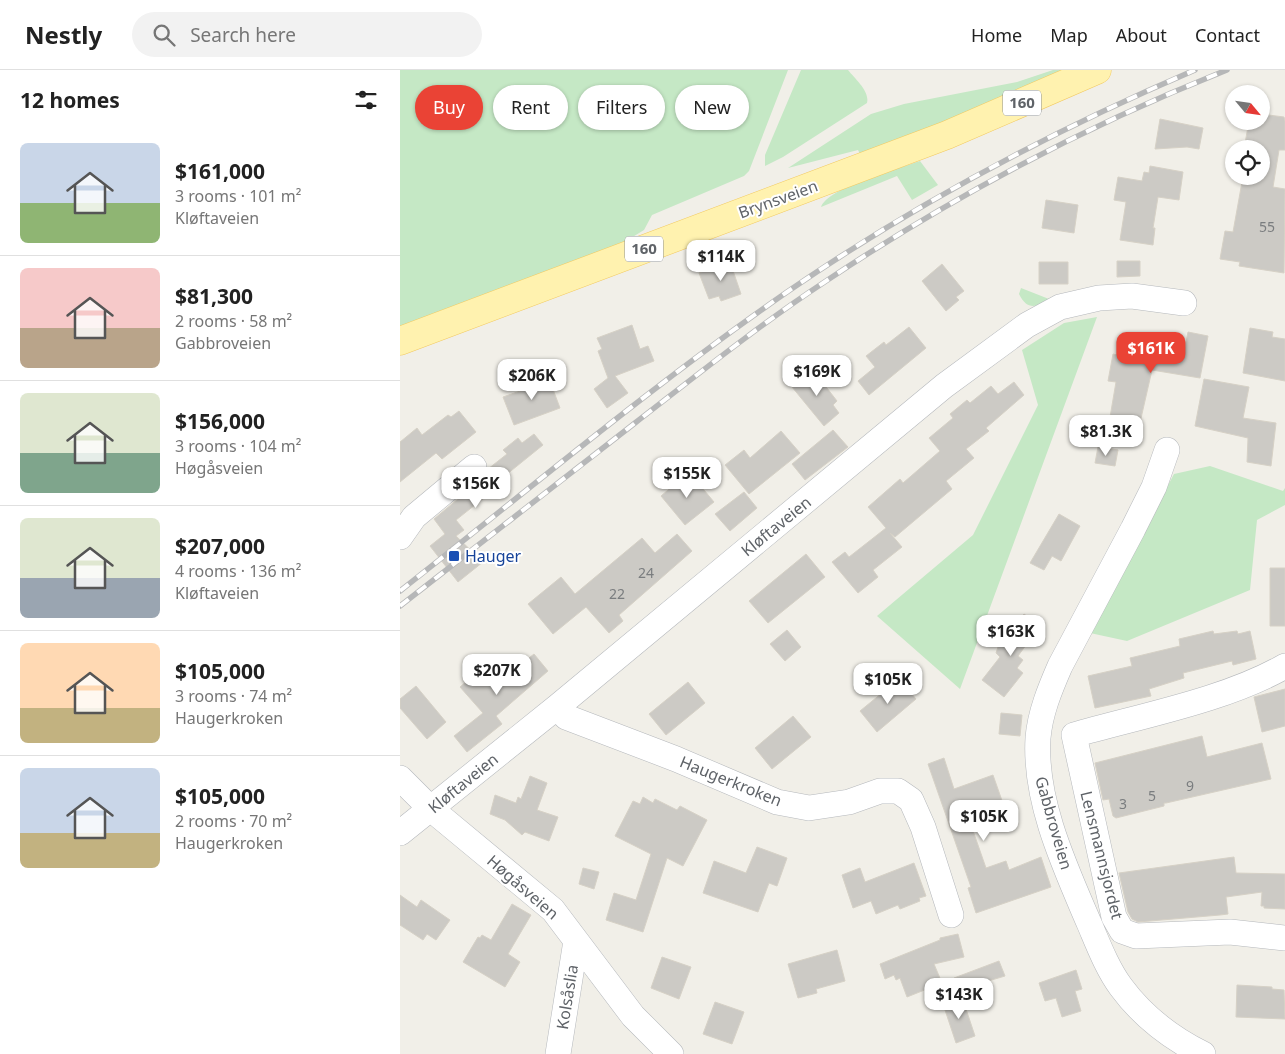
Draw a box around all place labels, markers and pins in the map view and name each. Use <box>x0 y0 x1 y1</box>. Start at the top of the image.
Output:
pin: $114K <box>686 240 756 282</box>
pin: $161K <box>1116 332 1186 374</box>
pin: $169K <box>782 354 852 397</box>
pin: $206K <box>497 358 567 401</box>
pin: $81.3K <box>1065 414 1147 457</box>
pin: $155K <box>652 456 722 499</box>
pin: $156K <box>441 466 511 509</box>
place label: Hauger <box>465 545 522 567</box>
marker: Hauger <box>447 549 461 563</box>
pin: $163K <box>976 614 1046 657</box>
pin: $207K <box>462 654 532 696</box>
pin: $105K <box>853 662 923 705</box>
pin: $105K <box>949 800 1019 842</box>
pin: $143K <box>924 978 994 1020</box>

